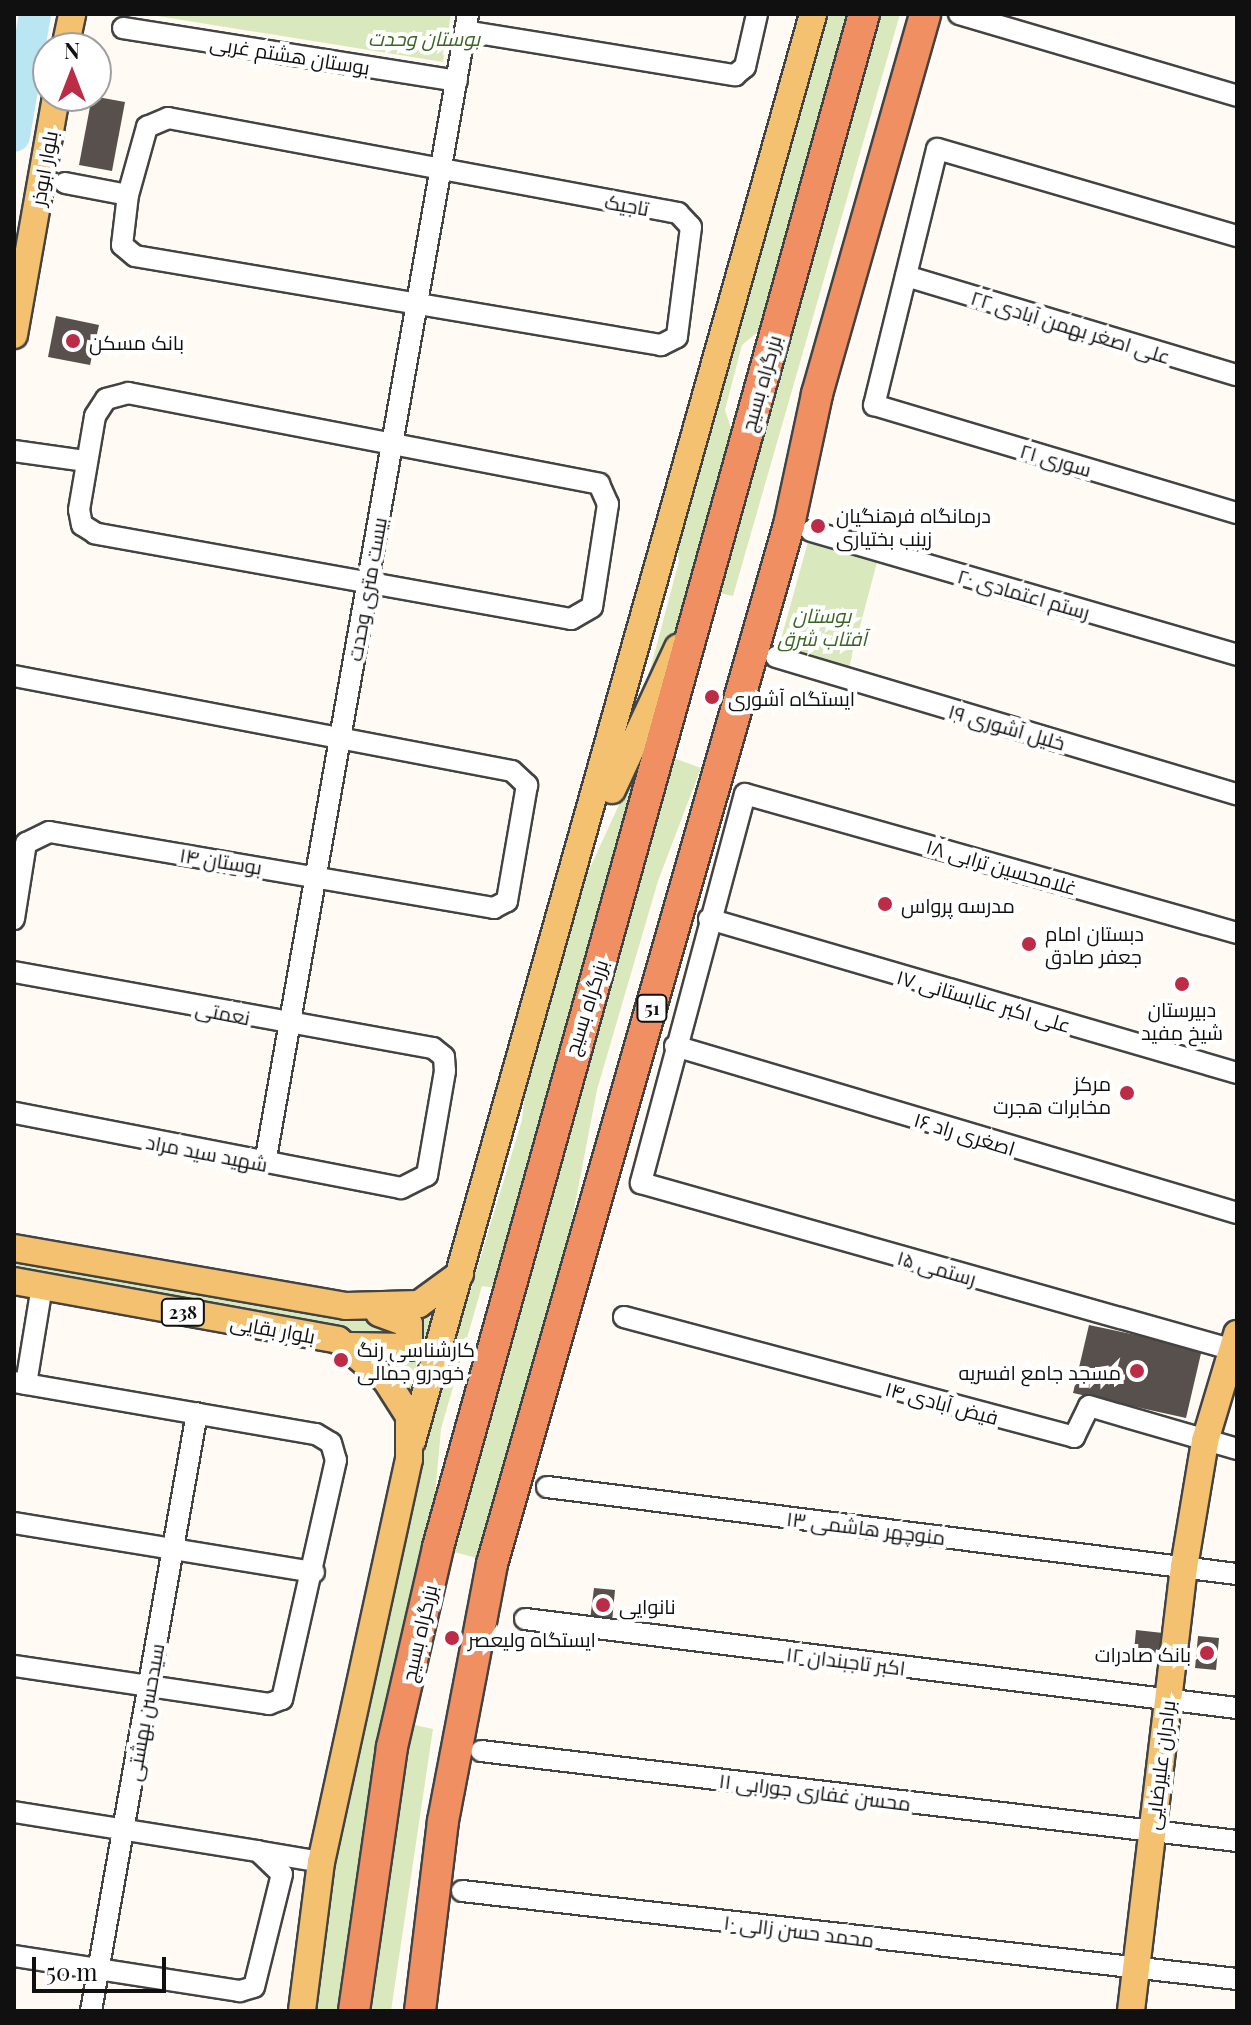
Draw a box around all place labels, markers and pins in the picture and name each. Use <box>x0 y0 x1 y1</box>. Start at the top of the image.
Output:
place label: بانک مسکن <box>89 329 184 353</box>
marker: بانک مسکن <box>64 332 82 350</box>
place label: درمانگاه فرهنگیان زینب بختیاری <box>836 502 991 549</box>
marker: درمانگاه فرهنگیان زینب بختیاری <box>807 515 829 537</box>
place label: ایستگاه آشوری <box>728 685 855 709</box>
marker: ایستگاه آشوری <box>703 688 721 706</box>
place label: مدرسه پرواس <box>901 892 1015 916</box>
marker: مدرسه پرواس <box>876 895 894 913</box>
place label: دبستان امام جعفر صادق <box>1045 920 1144 967</box>
marker: دبستان امام جعفر صادق <box>1020 935 1038 953</box>
marker: دبیرستان شیخ مفید <box>1173 975 1191 993</box>
place label: دبیرستان شیخ مفید <box>1141 996 1223 1043</box>
place label: مرکز مخابرات هجرت <box>993 1070 1111 1117</box>
marker: مرکز مخابرات هجرت <box>1118 1084 1136 1102</box>
place label: کارشناسی رنگ خودرو جمالی <box>357 1336 475 1383</box>
marker: کارشناسی رنگ خودرو جمالی <box>332 1351 350 1369</box>
place label: مسجد جامع افسریه <box>959 1359 1121 1383</box>
marker: مسجد جامع افسریه <box>1128 1362 1146 1380</box>
place label: نانوایی <box>619 1593 676 1617</box>
marker: نانوایی <box>594 1596 612 1614</box>
place label: ایستگاه ولیعصر <box>468 1626 596 1650</box>
marker: ایستگاه ولیعصر <box>443 1629 461 1647</box>
place label: بانک صادرات <box>1095 1641 1191 1665</box>
marker: بانک صادرات <box>1198 1644 1216 1662</box>

